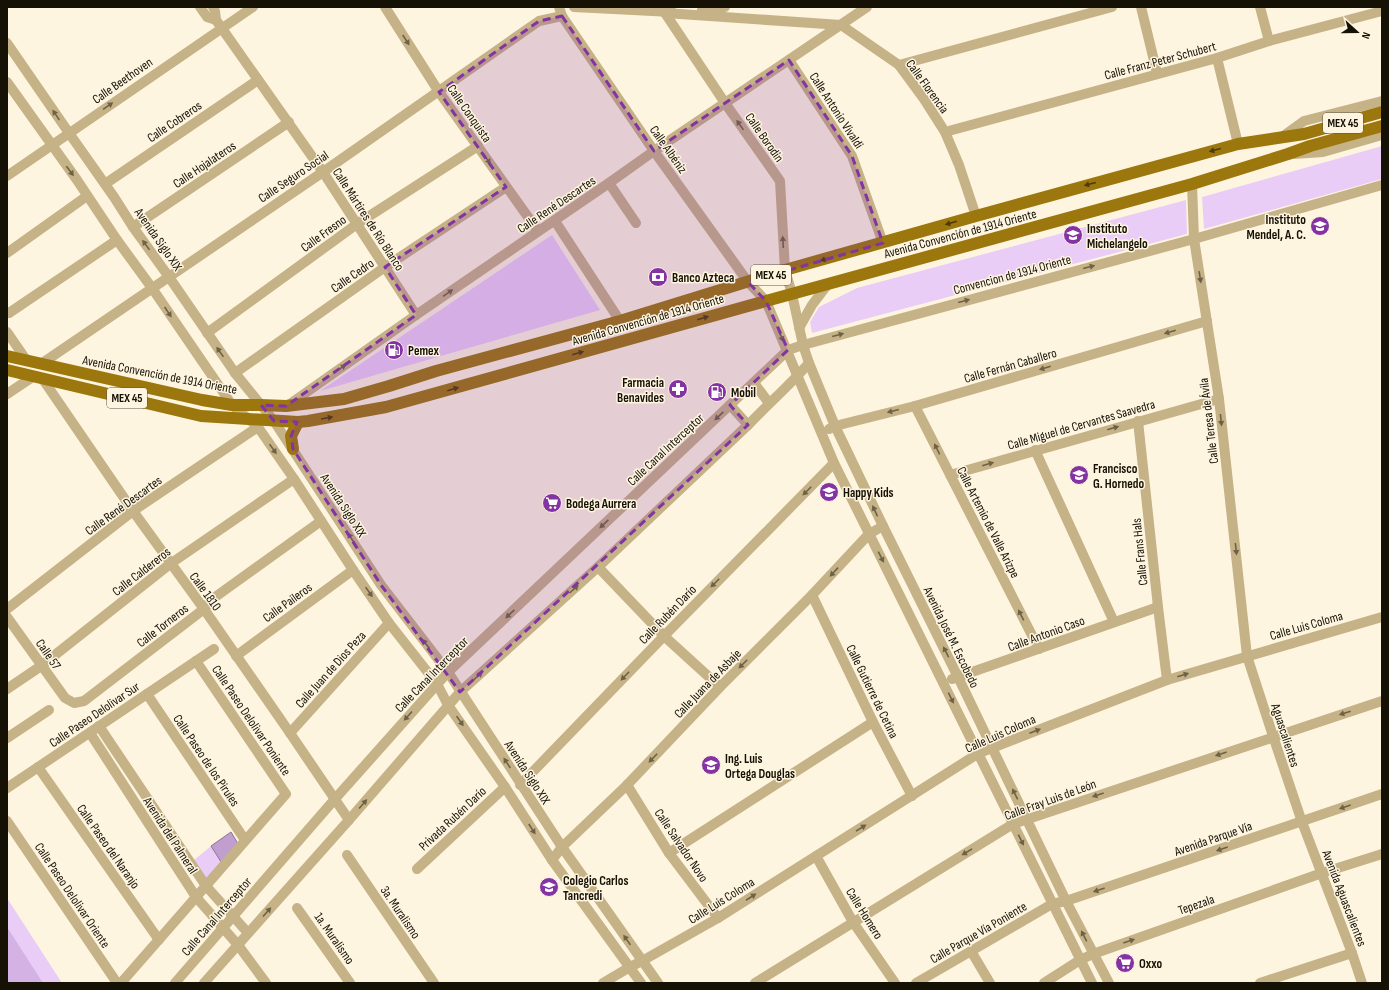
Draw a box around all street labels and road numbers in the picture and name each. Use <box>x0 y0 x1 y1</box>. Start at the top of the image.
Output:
street label: Calle Franz Peter Schubert <box>1103 38 1218 84</box>
street label: Calle Beethoven <box>89 54 156 107</box>
street label: Calle Florencia <box>902 56 952 117</box>
street label: Calle Antonio Vivaldi <box>806 69 867 152</box>
street label: Calle Conquista <box>443 81 495 146</box>
street label: Calle Cobreros <box>144 98 205 146</box>
street label: Calle Borodín <box>741 110 787 165</box>
road number: MEX 45 <box>1323 113 1363 133</box>
street label: Calle Albéniz <box>646 123 691 177</box>
street label: Calle Hojalateros <box>170 138 239 192</box>
street label: Calle Seguro Social <box>255 147 332 206</box>
street label: Calle Mártires de Río Blanco <box>329 165 407 274</box>
street label: Calle René Descartes <box>514 173 599 237</box>
street label: Avenida Siglo XIX <box>130 204 186 274</box>
street label: Avenida Convención de 1914 Oriente <box>881 206 1038 262</box>
street label: Calle Fresno <box>298 212 350 256</box>
street label: Convencion de 1914 Oriente <box>952 252 1073 298</box>
street label: Calle Cedro <box>328 255 377 296</box>
road number: MEX 45 <box>751 265 791 285</box>
street label: Avenida Convención de 1914 Oriente <box>570 291 726 350</box>
street label: Calle Fernán Caballero <box>962 345 1058 387</box>
street label: Avenida Convención de 1914 Oriente <box>80 352 238 398</box>
street label: Calle Teresa de Ávila <box>1196 377 1222 465</box>
road number: MEX 45 <box>107 388 147 408</box>
street label: Calle Miguel de Cervantes Saavedra <box>1006 396 1157 454</box>
street label: Calle Canal Interceptor <box>624 410 708 489</box>
street label: Calle Artemio de Valle Arizpe <box>953 464 1023 581</box>
street label: Avenida Siglo XIX <box>316 470 370 541</box>
street label: Calle René Descartes <box>82 472 165 539</box>
street label: Calle Frans Hals <box>1128 517 1151 586</box>
street label: Calle Caldereros <box>109 544 174 600</box>
street label: Calle 1810 <box>186 569 225 614</box>
street label: Calle Paileros <box>260 579 316 626</box>
street label: Calle Rubén Darío <box>636 582 700 648</box>
street label: Avenida José M. Escobedo <box>919 583 982 691</box>
street label: Calle Torneros <box>134 600 192 651</box>
street label: Calle Luis Coloma <box>1268 608 1345 644</box>
street label: Calle Antonio Caso <box>1006 613 1087 655</box>
street label: Calle Juan de Dios Peza <box>292 628 369 711</box>
street label: Calle Canal Interceptor <box>392 633 472 716</box>
street label: Calle 57 <box>32 636 65 674</box>
street label: Calle Gutierre de Cetina <box>842 642 902 741</box>
street label: Calle Juana de Asbaje <box>671 646 745 722</box>
street label: Calle Paseo Delolivar Poniente <box>208 662 294 779</box>
street label: Calle Paseo Delolivar Sur <box>46 678 143 751</box>
street label: Aguascalientes <box>1267 701 1303 769</box>
street label: Calle Luis Coloma <box>963 711 1038 757</box>
street label: Calle Paseo de los Pirules <box>169 712 243 810</box>
street label: Avenida Siglo XIX <box>500 737 554 808</box>
street label: Calle Fray Luis de León <box>1002 776 1098 824</box>
street label: Privada Rubén Darío <box>416 783 490 854</box>
street label: Avenida del Palmeral <box>139 793 201 877</box>
street label: Calle Paseo del Naranjo <box>73 801 143 892</box>
street label: Calle Salvador Novo <box>651 806 712 885</box>
street label: Avenida Parque Vía <box>1171 818 1254 860</box>
street label: Calle Paseo Delolivar Oriente <box>31 840 113 951</box>
street label: Avenida Aguascalientes <box>1318 847 1370 949</box>
street label: Calle Canal Interceptor <box>178 874 255 959</box>
street label: Calle Luis Coloma <box>685 874 758 928</box>
street label: 3a. Muralismo <box>377 883 424 942</box>
street label: Calle Homero <box>842 885 886 942</box>
street label: Tepezala <box>1176 891 1217 919</box>
street label: Calle Parque Vía Poniente <box>927 899 1030 967</box>
street label: 1a. Muralismo <box>311 910 358 967</box>

